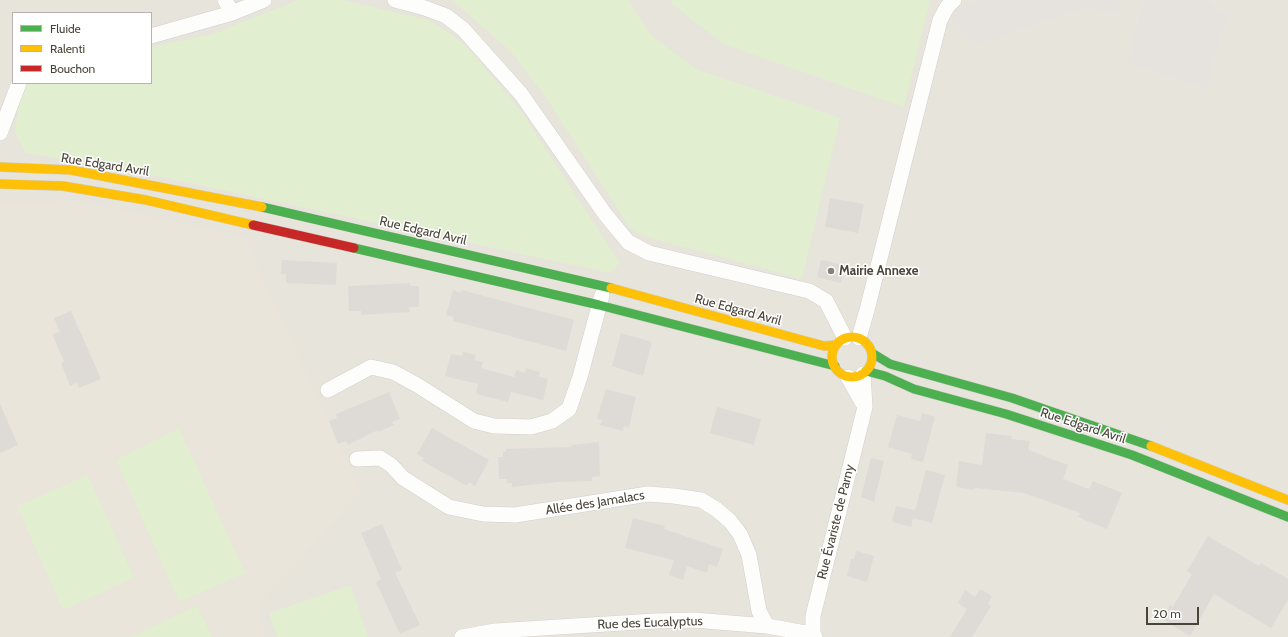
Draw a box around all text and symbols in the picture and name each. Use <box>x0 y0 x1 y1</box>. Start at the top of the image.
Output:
legend <box>12 12 152 84</box>
text: Fluide <box>50 21 81 36</box>
text: Ralenti <box>50 41 85 56</box>
text: Bouchon <box>50 61 95 76</box>
street label: Rue Edgard Avril <box>60 150 150 180</box>
street label: Rue Edgard Avril <box>378 213 468 249</box>
place label: Mairie Annexe <box>839 263 918 279</box>
marker: Mairie Annexe <box>826 266 836 276</box>
street label: Rue Edgard Avril <box>693 291 783 329</box>
street label: Rue Edgard Avril <box>1038 405 1128 447</box>
street label: Rue Évariste de Parny <box>814 463 858 581</box>
street label: Allée des Jamalacs <box>544 487 646 519</box>
scale bar <box>1148 599 1201 625</box>
text: 20 m <box>1153 606 1181 621</box>
street label: Rue des Eucalyptus <box>597 613 703 633</box>

